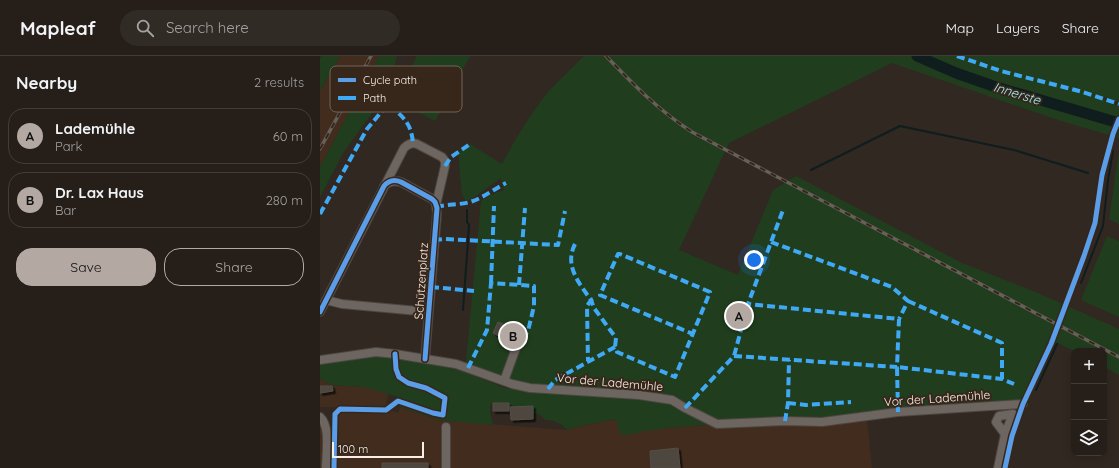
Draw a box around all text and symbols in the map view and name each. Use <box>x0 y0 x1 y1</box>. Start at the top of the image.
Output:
search box <box>120 10 400 46</box>
text: Mapleaf <box>20 16 96 40</box>
icon: search <box>134 17 156 39</box>
text: Search here <box>166 18 249 37</box>
text: Map <box>945 19 974 37</box>
text: Layers <box>996 19 1040 37</box>
text: Share <box>1062 19 1099 37</box>
legend <box>330 66 462 112</box>
text: Nearby <box>16 72 77 93</box>
text: Cycle path <box>363 73 417 87</box>
text: 2 results <box>254 74 304 90</box>
water label: Innerste <box>992 78 1043 108</box>
text: Path <box>363 91 386 105</box>
text: Lademühle <box>55 119 135 138</box>
text: A <box>26 128 34 144</box>
text: 60 m <box>273 128 303 144</box>
text: Park <box>55 138 83 154</box>
text: Dr. Lax Haus <box>55 183 144 202</box>
text: B <box>26 192 34 208</box>
text: 280 m <box>266 192 303 208</box>
text: Bar <box>55 202 76 218</box>
street label: Schützenplatz <box>411 242 431 320</box>
button: Save <box>16 248 156 286</box>
button: Share <box>164 248 304 286</box>
your location <box>744 250 764 270</box>
pin: A <box>726 301 752 331</box>
pin: B <box>500 321 526 351</box>
map controls <box>1071 348 1107 456</box>
button: + <box>1071 348 1107 384</box>
street label: Vor der Lademühle <box>556 370 664 394</box>
button: − <box>1071 384 1107 420</box>
street label: Vor der Lademühle <box>883 387 991 409</box>
button: layers <box>1071 420 1107 456</box>
scale bar <box>332 440 424 459</box>
text: 100 m <box>338 442 368 456</box>

